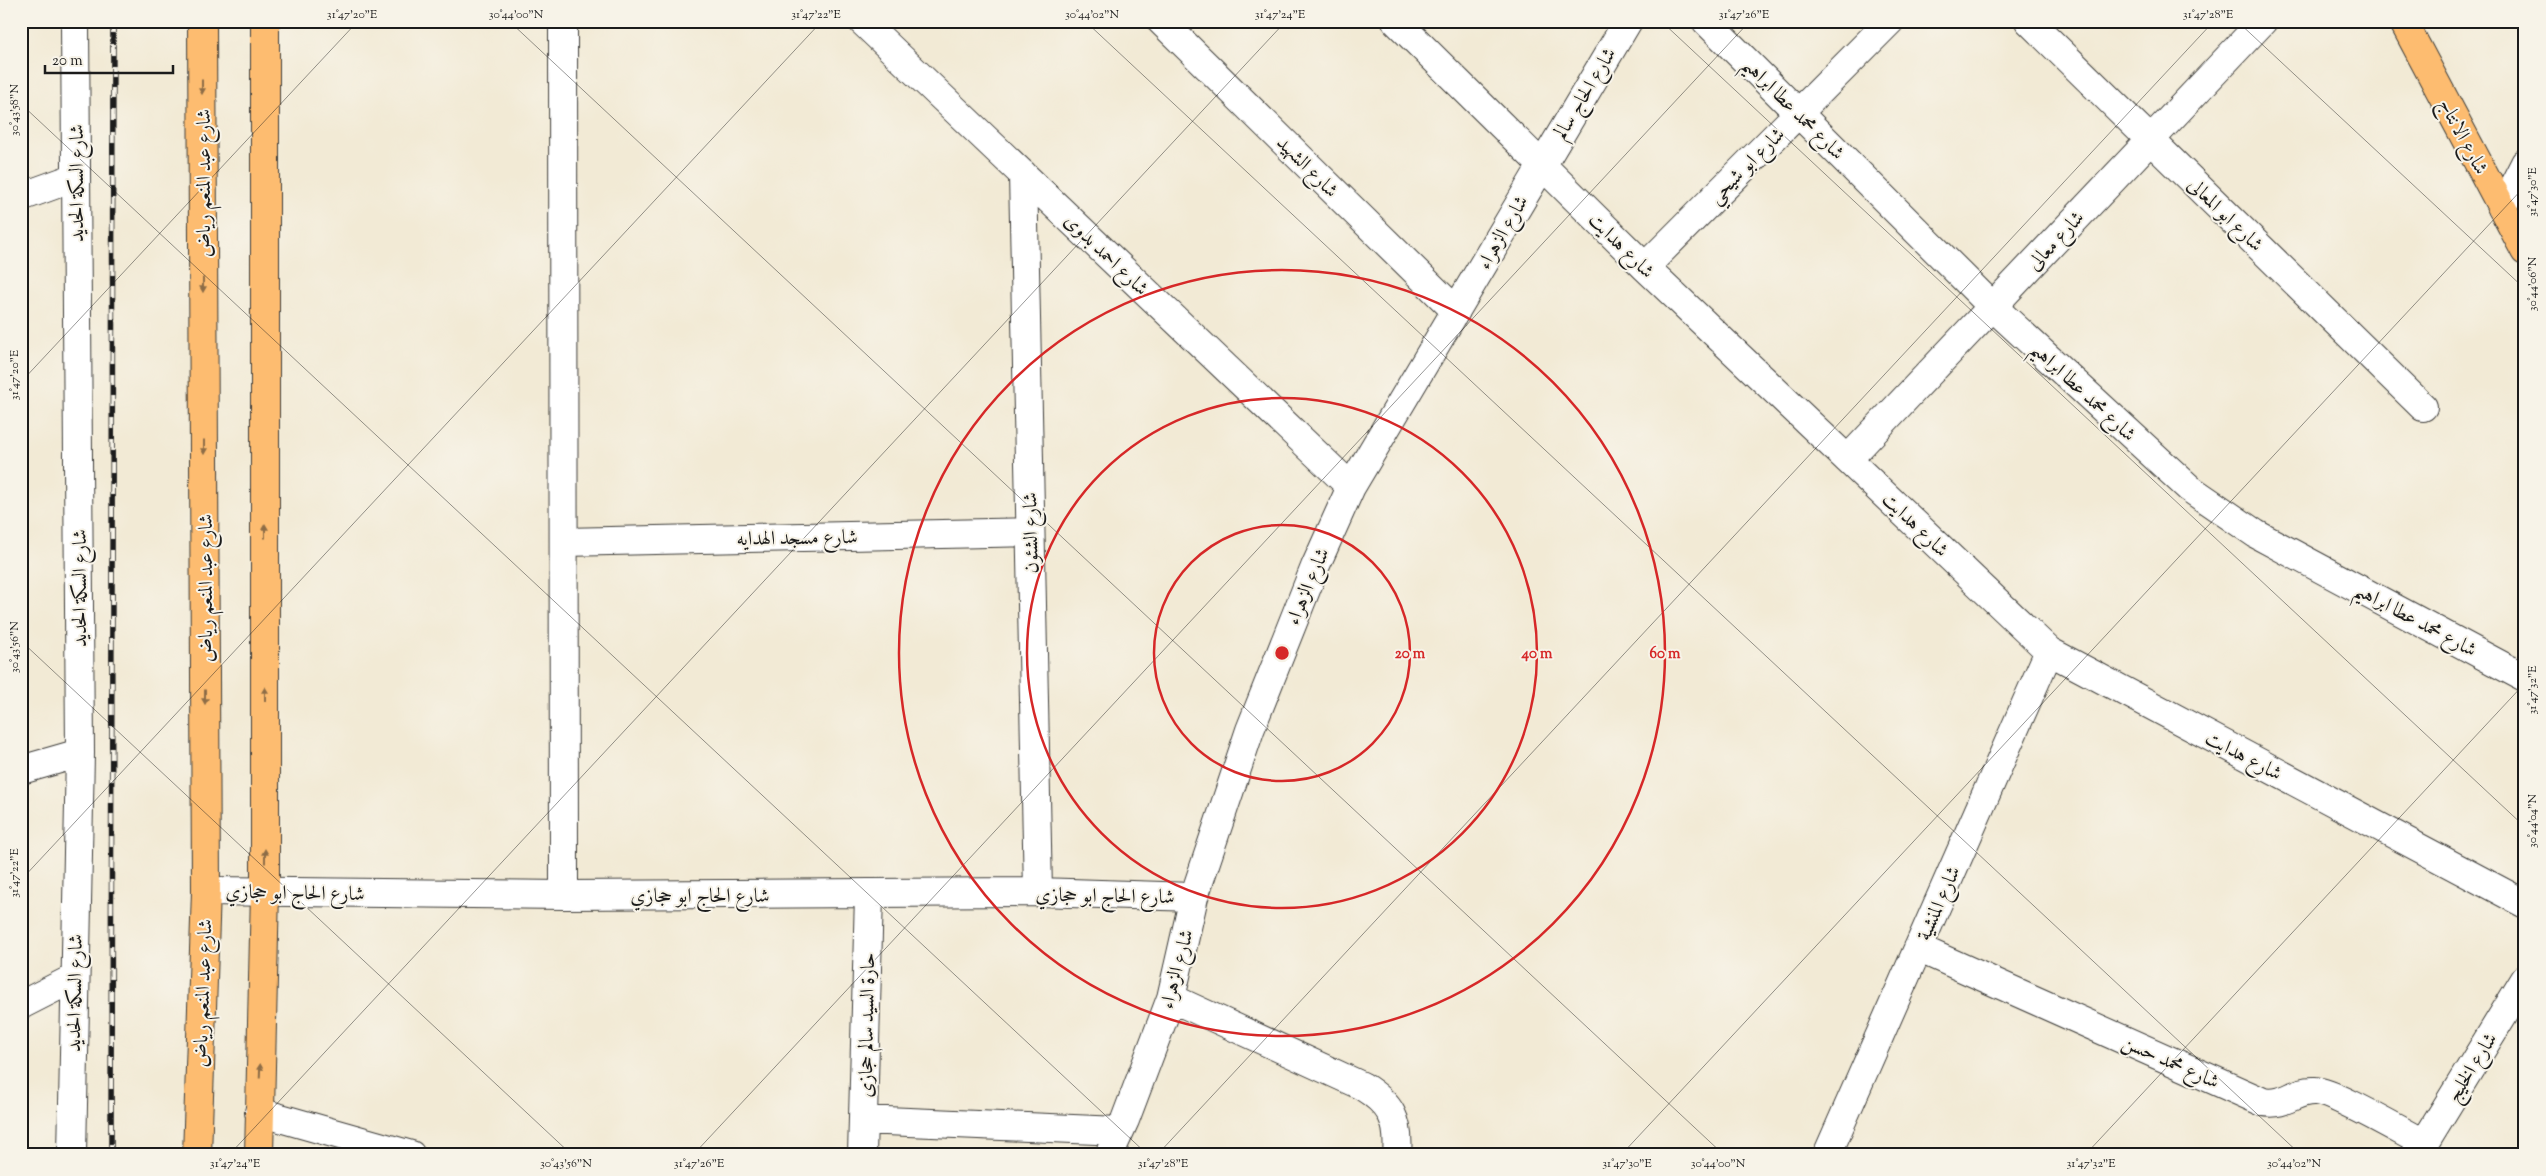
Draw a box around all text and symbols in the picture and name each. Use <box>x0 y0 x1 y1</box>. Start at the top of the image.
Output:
text: 31°47'20"E <box>327 6 378 24</box>
text: 30°44'00"N <box>489 6 544 24</box>
text: 31°47'22"E <box>791 6 842 24</box>
text: 30°44'02"N <box>1065 6 1119 24</box>
text: 31°47'24"E <box>1255 6 1306 24</box>
text: 31°47'26"E <box>1719 6 1770 24</box>
text: 31°47'28"E <box>2183 6 2234 24</box>
scale bar <box>45 42 172 74</box>
street label: شارع الحاج سالم <box>1547 43 1626 146</box>
text: 20 m <box>52 51 83 72</box>
street label: شارع محمد عطا ابراهيم <box>1732 52 1850 170</box>
one-way arrow <box>198 80 206 96</box>
text: 30°43'58"N <box>6 84 24 136</box>
street label: شارع الانتاج <box>2429 94 2494 181</box>
street label: شارع عبد المنعم رياض <box>191 109 222 257</box>
street label: شارع ابو شيحي <box>1703 122 1794 213</box>
street label: شارع السكة الحديد <box>64 124 94 242</box>
street label: شارع الشهيد <box>1268 130 1344 206</box>
text: 31°47'30"E <box>2524 166 2542 217</box>
street label: شارع ابو المعالى <box>2179 172 2269 260</box>
street label: شارع الزهراء <box>1471 191 1538 276</box>
street label: شارع معالى <box>2021 205 2093 279</box>
street label: شارع هدايت <box>1580 207 1660 287</box>
street label: شارع احمد بدوى <box>1056 208 1154 304</box>
text: 30°44'06"N <box>2524 256 2542 311</box>
one-way arrow <box>199 277 207 293</box>
street label: شارع محمد عطا ابراهيم <box>2021 336 2142 452</box>
text: 31°47'20"E <box>6 349 24 400</box>
one-way arrow <box>200 440 208 456</box>
street label: شارع هدايت <box>1874 486 1954 566</box>
street label: شارع الشئون <box>1017 492 1049 574</box>
street label: شارع عبد المنعم رياض <box>193 514 224 662</box>
one-way arrow <box>261 523 269 539</box>
street label: شارع مسجد الهدايه <box>736 524 858 556</box>
street label: شارع السكة الحديد <box>67 529 97 647</box>
street label: شارع الزهراء <box>1280 544 1339 630</box>
street label: شارع محمد عطا ابراهيم <box>2347 577 2481 668</box>
text: 30°43'56"N <box>6 621 24 673</box>
centre of rings <box>1273 644 1291 662</box>
text: 20 m <box>1395 644 1426 665</box>
text: 40 m <box>1521 644 1553 665</box>
text: 60 m <box>1650 644 1681 665</box>
text: 31°47'32"E <box>2524 665 2542 715</box>
one-way arrow <box>261 685 269 701</box>
one-way arrow <box>201 690 209 706</box>
street label: شارع هدايت <box>2199 725 2286 790</box>
text: 30°44'04"N <box>2524 794 2542 848</box>
text: 31°47'22"E <box>6 847 24 898</box>
one-way arrow <box>261 848 269 864</box>
street label: شارع المنشية <box>1911 862 1971 946</box>
street label: شارع الحاج ابو حجازي <box>225 879 365 911</box>
street label: شارع الحاج ابو حجازي <box>1035 882 1175 914</box>
street label: شارع الحاج ابو حجازي <box>630 883 770 913</box>
street label: شارع عبد المنعم رياض <box>187 918 224 1068</box>
street label: شارع الزهراء <box>1154 927 1204 1013</box>
street label: شارع السكة الحديد <box>61 934 93 1052</box>
street label: حارة السيد سالم حجازى <box>853 952 885 1098</box>
street label: شارع الخليج <box>2440 1028 2507 1109</box>
street label: شارع محمد حسن <box>2116 1029 2223 1099</box>
one-way arrow <box>256 1063 264 1079</box>
text: 31°47'24"E <box>210 1155 261 1173</box>
text: 30°43'56"N <box>540 1155 592 1173</box>
text: 31°47'26"E <box>674 1155 725 1173</box>
text: 31°47'28"E <box>1138 1155 1189 1173</box>
text: 31°47'30"E <box>1602 1155 1653 1173</box>
text: 30°44'00"N <box>1691 1155 1746 1173</box>
text: 31°47'32"E <box>2066 1155 2116 1173</box>
text: 30°44'02"N <box>2267 1155 2321 1173</box>

